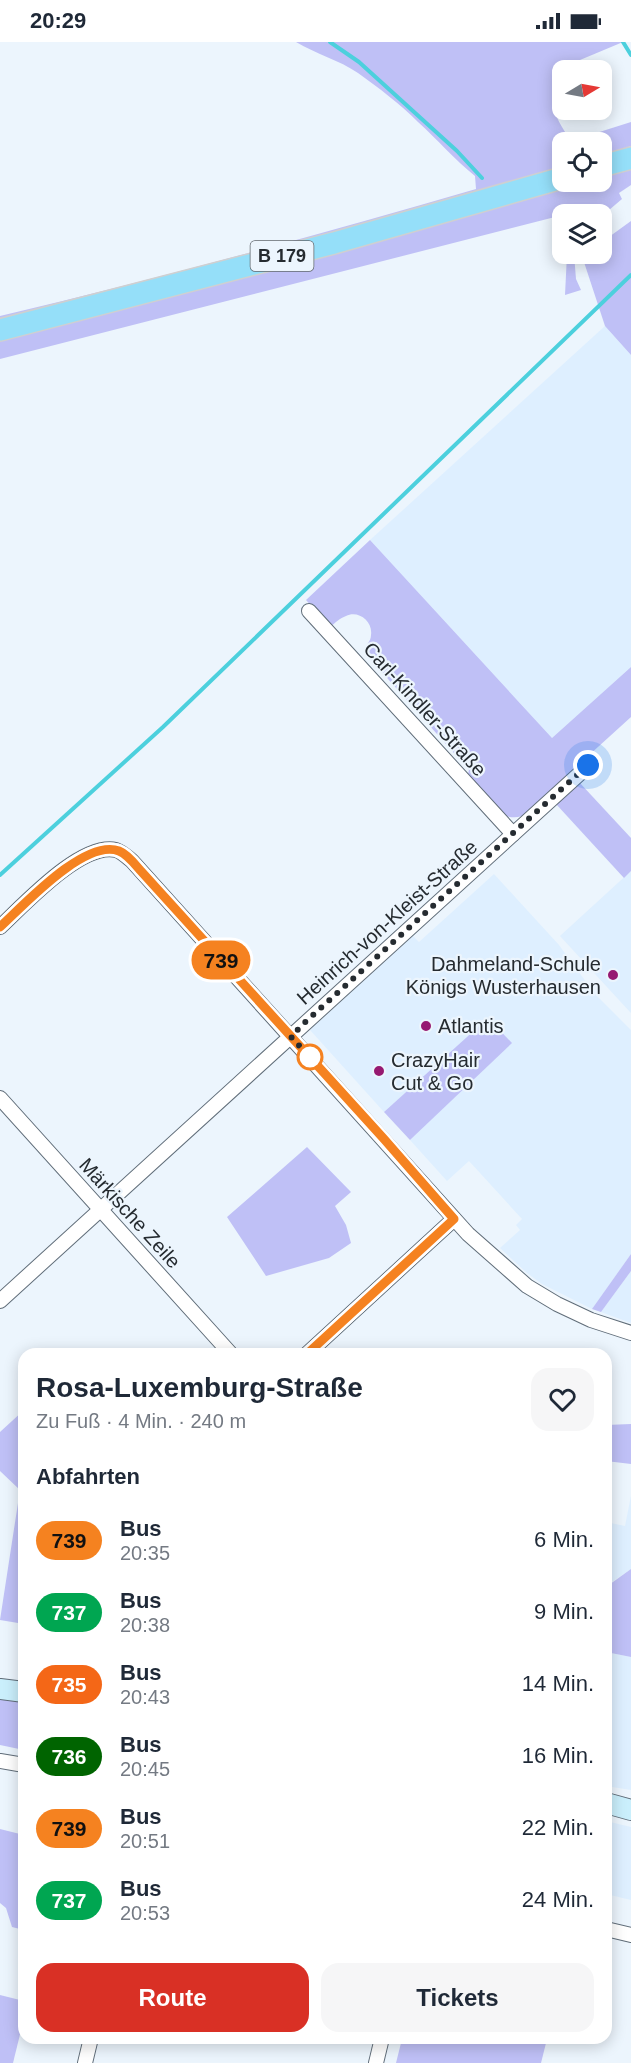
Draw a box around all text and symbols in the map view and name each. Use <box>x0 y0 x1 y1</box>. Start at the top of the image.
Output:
text: 20:29 <box>30 8 86 33</box>
north arrow <box>552 60 612 120</box>
map controls <box>552 60 612 264</box>
button: locate <box>552 132 612 192</box>
button: layers <box>552 204 612 264</box>
road number: B 179 <box>250 241 314 271</box>
street label: Carl-Kindler-Straße <box>359 638 491 780</box>
your location <box>573 750 603 780</box>
street label: Heinrich-von-Kleist-Straße <box>293 835 481 1009</box>
line badge: 739 <box>186 940 256 980</box>
text: 739 <box>203 949 239 972</box>
place label: Dahmeland-Schule Königs Wusterhausen <box>406 953 601 998</box>
marker: Dahmeland-Schule Königs Wusterhausen <box>606 968 620 982</box>
place label: Atlantis <box>438 1015 504 1037</box>
marker: Atlantis <box>419 1019 433 1033</box>
unlabelled marker <box>297 1044 323 1070</box>
place label: CrazyHair Cut & Go <box>391 1049 480 1094</box>
marker: CrazyHair Cut & Go <box>372 1064 386 1078</box>
street label: Märkische Zeile <box>75 1154 185 1272</box>
button: heart <box>531 1368 594 1431</box>
text: Rosa-Luxemburg-Straße <box>36 1372 363 1403</box>
text: Zu Fuß · 4 Min. · 240 m <box>36 1410 246 1432</box>
text: Abfahrten <box>36 1464 140 1489</box>
text: Bus <box>120 1516 162 1541</box>
text: 6 Min. <box>534 1527 594 1552</box>
text: 739 <box>51 1529 87 1552</box>
text: 20:35 <box>120 1542 170 1564</box>
text: Bus <box>120 1588 162 1613</box>
text: 9 Min. <box>534 1599 594 1624</box>
text: 737 <box>51 1601 87 1624</box>
text: 20:38 <box>120 1614 170 1636</box>
text: Bus <box>120 1660 162 1685</box>
text: 14 Min. <box>522 1671 594 1696</box>
text: 735 <box>51 1673 87 1696</box>
text: 20:43 <box>120 1686 170 1708</box>
text: Bus <box>120 1732 162 1757</box>
text: 16 Min. <box>522 1743 594 1768</box>
text: 736 <box>51 1745 87 1768</box>
text: 20:45 <box>120 1758 170 1780</box>
text: Bus <box>120 1804 162 1829</box>
text: 22 Min. <box>522 1815 594 1840</box>
text: 739 <box>51 1817 87 1840</box>
text: 20:51 <box>120 1830 170 1852</box>
text: Bus <box>120 1876 162 1901</box>
text: 24 Min. <box>522 1887 594 1912</box>
text: 737 <box>51 1889 87 1912</box>
text: 20:53 <box>120 1902 170 1924</box>
button: Route <box>36 1963 309 2032</box>
button: Tickets <box>321 1963 594 2032</box>

